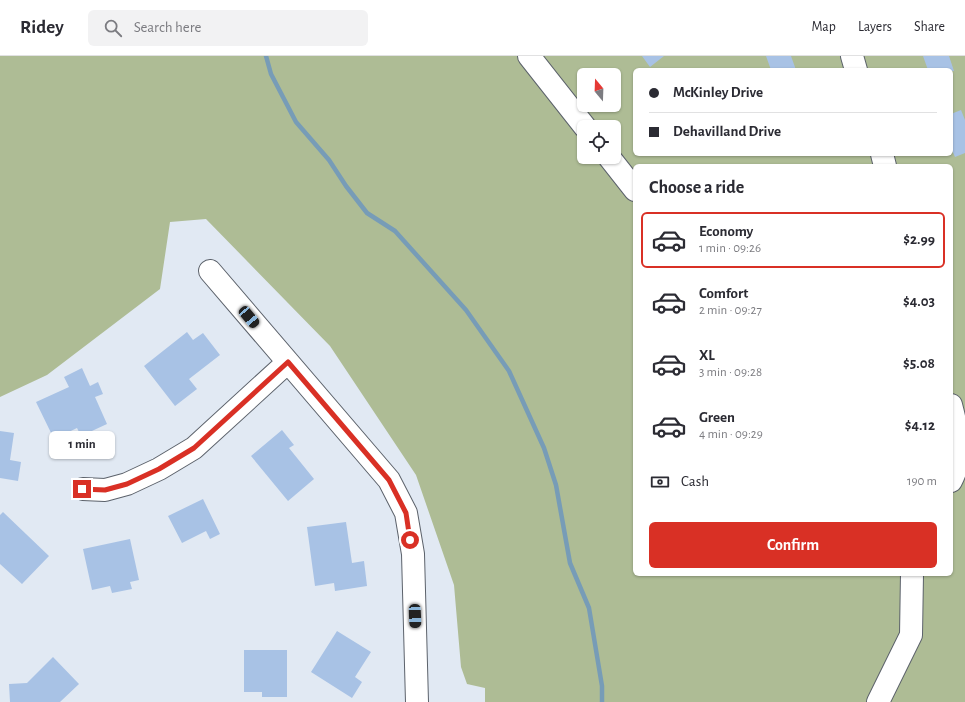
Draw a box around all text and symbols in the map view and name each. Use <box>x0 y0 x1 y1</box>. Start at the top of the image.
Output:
search box <box>88 10 368 46</box>
icon: search <box>102 17 124 39</box>
text: Ridey <box>20 18 64 37</box>
text: Search here <box>134 20 201 35</box>
text: Map <box>811 20 836 34</box>
text: Layers <box>858 20 892 34</box>
text: Share <box>914 20 945 34</box>
north arrow <box>577 68 621 112</box>
map controls <box>577 68 621 164</box>
text: McKinley Drive <box>673 85 763 100</box>
button: locate <box>577 120 621 164</box>
text: Dehavilland Drive <box>673 124 781 139</box>
text: Choose a ride <box>649 179 744 197</box>
icon: car <box>651 222 687 258</box>
text: Economy <box>699 224 753 239</box>
text: $2.99 <box>903 232 935 247</box>
text: 1 min · 09:26 <box>699 242 761 255</box>
icon: car <box>651 284 687 320</box>
text: Comfort <box>699 286 748 301</box>
text: $4.03 <box>903 294 935 309</box>
car <box>237 304 261 330</box>
text: 2 min · 09:27 <box>699 304 762 317</box>
icon: car <box>651 346 687 382</box>
text: XL <box>699 348 715 363</box>
text: $5.08 <box>903 356 935 371</box>
text: 3 min · 09:28 <box>699 366 762 379</box>
icon: car <box>651 408 687 444</box>
text: Green <box>699 410 735 425</box>
text: $4.12 <box>905 418 935 433</box>
text: 4 min · 09:29 <box>699 428 763 441</box>
callout: 1 min <box>49 431 115 459</box>
text: 1 min <box>68 438 96 451</box>
icon: cash <box>649 471 671 493</box>
text: Cash <box>681 474 709 489</box>
text: 190 m <box>907 475 937 488</box>
route end <box>73 480 91 498</box>
button: Confirm <box>649 522 937 568</box>
route start <box>401 531 419 549</box>
car <box>409 604 421 628</box>

